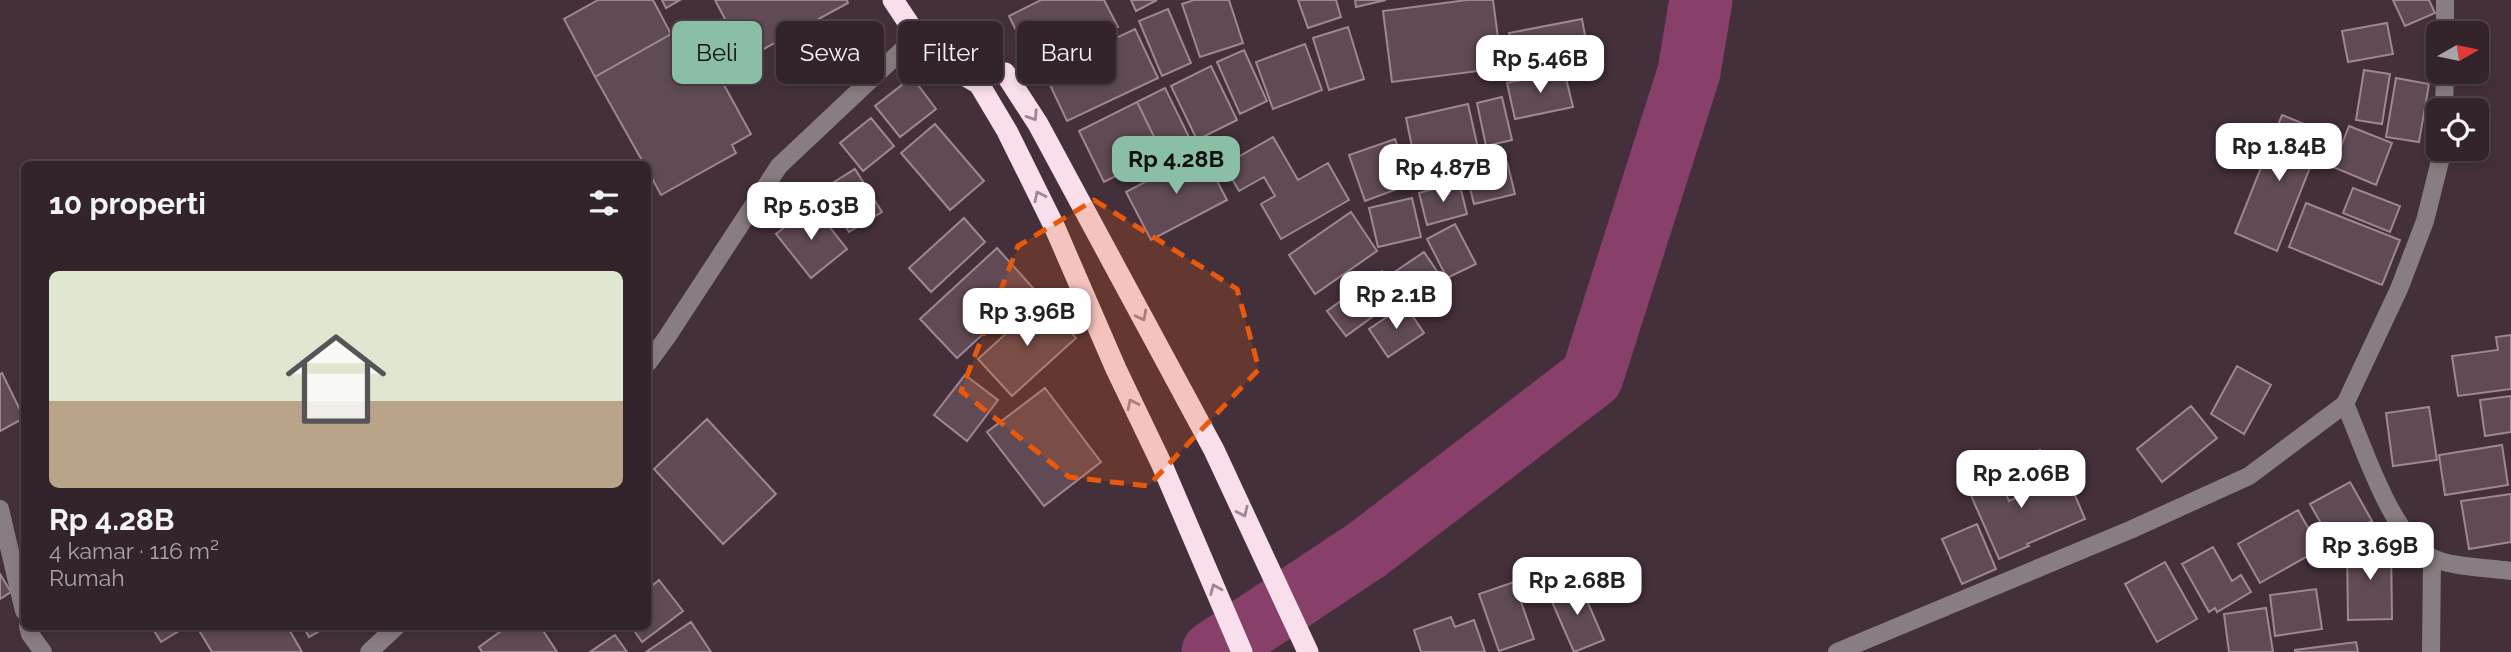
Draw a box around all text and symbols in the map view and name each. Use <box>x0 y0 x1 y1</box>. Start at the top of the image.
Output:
chip: Beli <box>672 21 762 84</box>
chip: Sewa <box>776 21 884 84</box>
chip: Filter <box>898 21 1003 84</box>
chip: Baru <box>1017 21 1116 84</box>
north arrow <box>2426 21 2488 84</box>
map controls <box>2426 21 2489 161</box>
pin: Rp 5.46B <box>1468 36 1612 95</box>
text: Rp 5.46B <box>1492 44 1588 71</box>
button: locate <box>2426 98 2489 161</box>
one-way arrow <box>1025 109 1038 122</box>
pin: Rp 1.84B <box>2207 124 2351 183</box>
text: Rp 1.84B <box>2232 132 2326 159</box>
pin: Rp 4.28B <box>1104 136 1248 196</box>
pin: Rp 4.87B <box>1371 144 1515 204</box>
text: Rp 4.28B <box>1128 145 1224 172</box>
text: Rp 4.87B <box>1395 153 1491 180</box>
pin: Rp 5.03B <box>739 182 883 242</box>
icon: filters <box>585 184 623 222</box>
text: 10 properti <box>49 186 206 221</box>
text: Rp 5.03B <box>763 191 859 218</box>
one-way arrow <box>1034 191 1048 203</box>
pin: Rp 2.1B <box>1331 272 1461 331</box>
text: Rp 2.1B <box>1356 280 1436 307</box>
pin: Rp 3.96B <box>955 288 1099 348</box>
text: Rp 3.96B <box>979 297 1075 324</box>
one-way arrow <box>1134 309 1148 321</box>
icon: home <box>273 316 399 442</box>
one-way arrow <box>1127 399 1141 411</box>
pin: Rp 2.06B <box>1949 450 2093 510</box>
text: Rp 2.06B <box>1972 459 2070 486</box>
text: Rp 4.28B <box>49 502 174 537</box>
one-way arrow <box>1235 505 1249 517</box>
pin: Rp 3.69B <box>2298 522 2442 582</box>
text: Rp 3.69B <box>2322 531 2418 558</box>
text: 4 kamar · 116 m² <box>49 537 219 564</box>
pin: Rp 2.68B <box>1505 558 1649 617</box>
text: Rumah <box>49 564 125 591</box>
text: Rp 2.68B <box>1529 566 1625 593</box>
one-way arrow <box>1209 584 1223 596</box>

